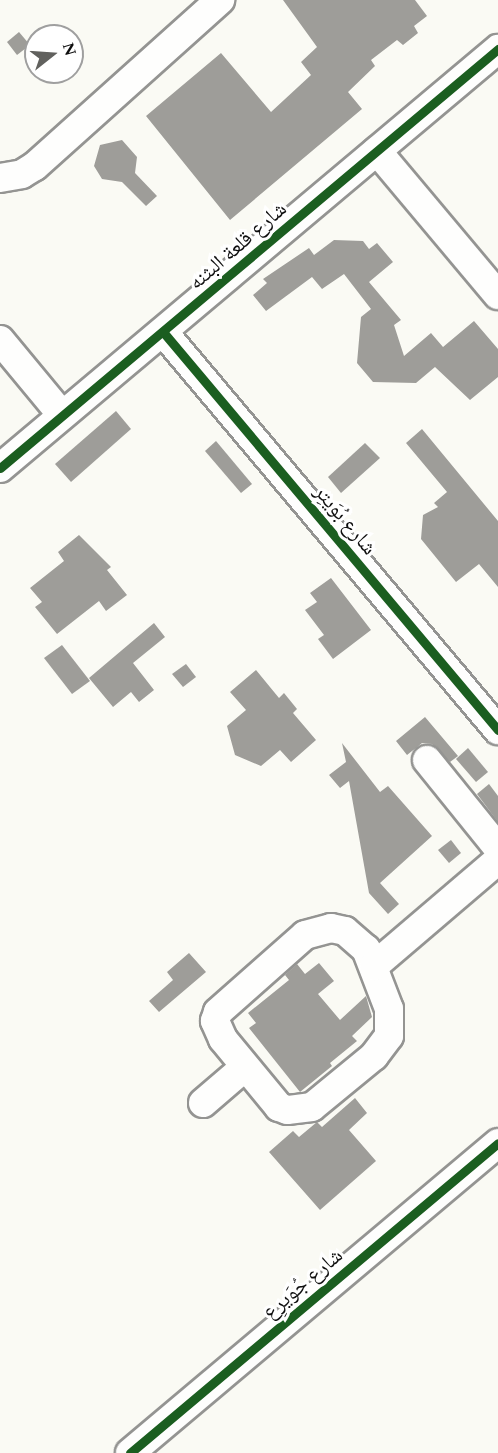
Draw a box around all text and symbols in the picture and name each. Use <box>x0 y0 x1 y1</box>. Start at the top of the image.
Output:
north arrow <box>24 24 84 84</box>
text: N <box>56 40 83 59</box>
street label: شارع قلعة البثنه <box>184 197 292 295</box>
street label: شارع بُوَيتِر <box>308 480 382 560</box>
street label: شارع جُوَيرِع <box>258 1243 348 1325</box>

